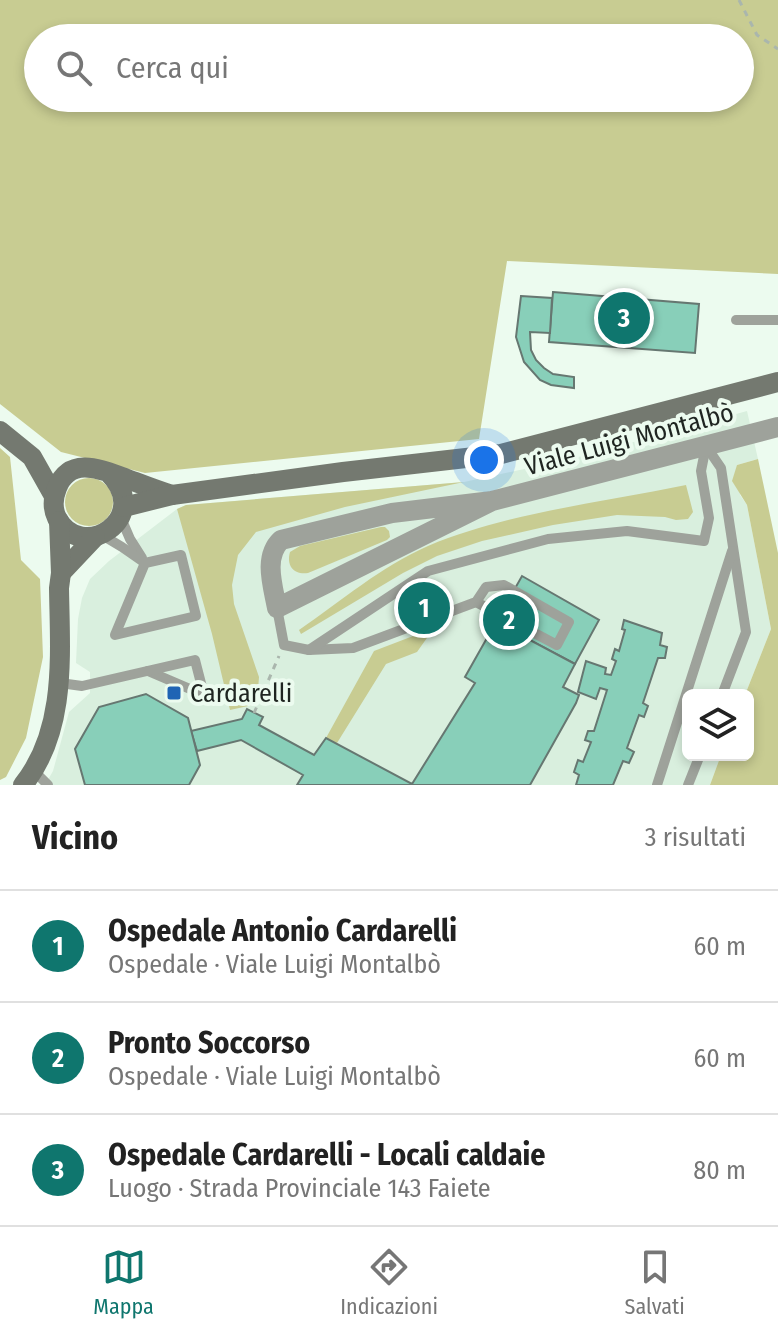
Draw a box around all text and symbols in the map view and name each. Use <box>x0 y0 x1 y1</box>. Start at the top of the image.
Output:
search box <box>24 24 754 112</box>
icon: search <box>52 46 96 90</box>
text: Cerca qui <box>116 50 229 86</box>
pin: 3 <box>598 288 650 348</box>
street label: Viale Luigi Montalbò <box>521 397 737 482</box>
your location <box>464 440 504 480</box>
pin: 1 <box>398 578 450 638</box>
pin: 2 <box>483 590 535 650</box>
place label: Cardarelli <box>190 678 292 709</box>
marker: Cardarelli <box>165 684 183 702</box>
map controls <box>682 689 754 761</box>
button: layers <box>682 689 754 761</box>
text: Vicino <box>32 817 118 858</box>
text: 3 risultati <box>645 822 746 853</box>
text: Ospedale Antonio Cardarelli <box>108 913 457 949</box>
text: 1 <box>53 931 64 962</box>
text: 60 m <box>693 931 746 962</box>
text: Ospedale · Viale Luigi Montalbò <box>108 949 441 980</box>
text: Pronto Soccorso <box>108 1025 310 1061</box>
text: 2 <box>52 1043 64 1074</box>
text: 60 m <box>693 1043 746 1074</box>
text: Ospedale · Viale Luigi Montalbò <box>108 1061 441 1092</box>
text: Ospedale Cardarelli - Locali caldaie <box>108 1137 546 1173</box>
text: 3 <box>52 1155 64 1186</box>
text: 80 m <box>693 1155 746 1186</box>
text: Luogo · Strada Provinciale 143 Faiete <box>108 1173 491 1204</box>
tab: Mappa <box>93 1245 154 1320</box>
tab: Indicazioni <box>340 1245 438 1320</box>
tab: Salvati <box>625 1245 685 1320</box>

